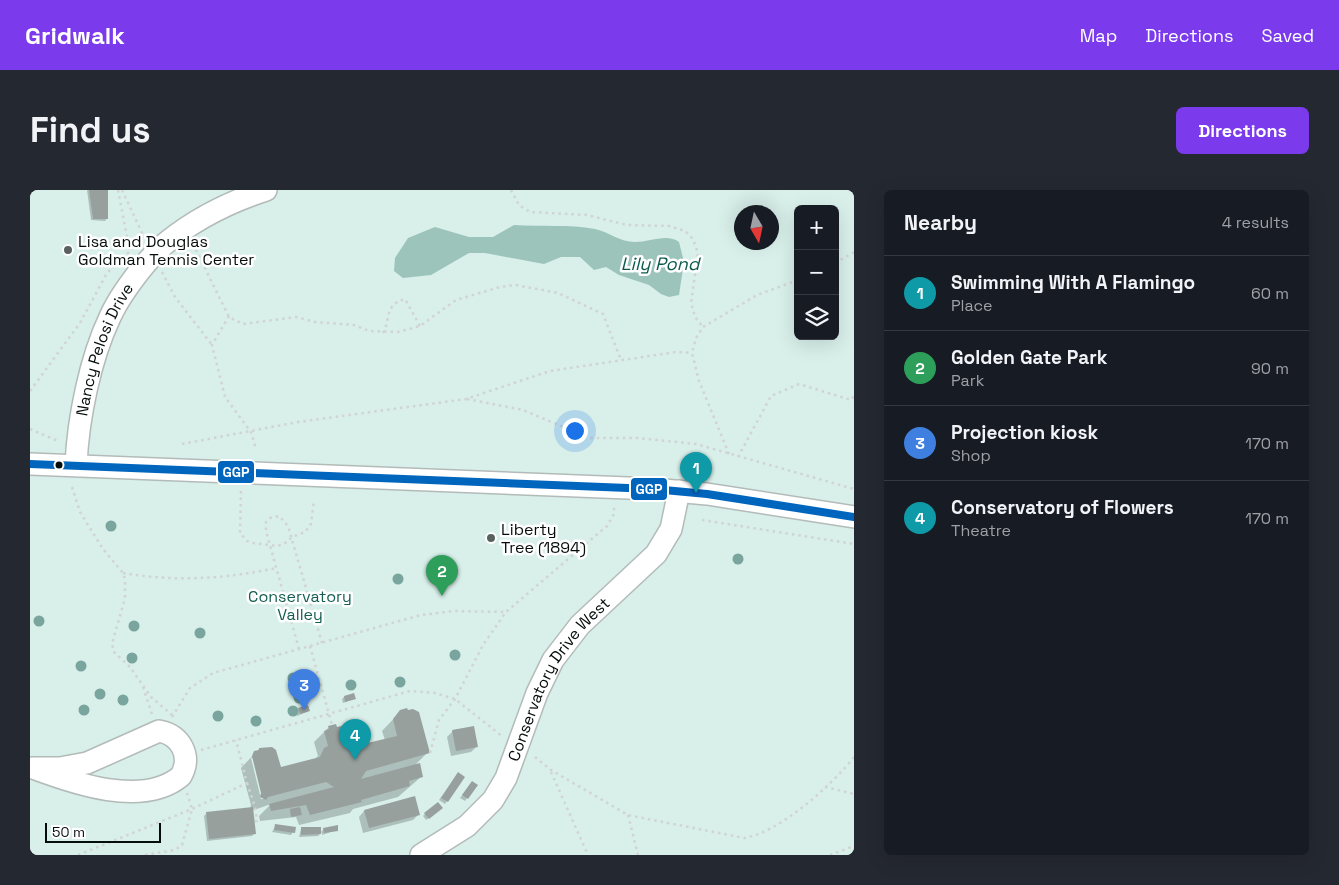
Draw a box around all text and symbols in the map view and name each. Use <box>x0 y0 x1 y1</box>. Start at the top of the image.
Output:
text: Gridwalk <box>25 20 125 51</box>
text: Map <box>1080 24 1117 47</box>
text: Directions <box>1145 24 1234 47</box>
text: Saved <box>1262 24 1314 47</box>
button: Directions <box>1176 107 1309 154</box>
text: Find us <box>30 108 151 152</box>
north arrow <box>734 205 779 250</box>
map controls <box>794 205 839 340</box>
button: + <box>794 205 839 250</box>
text: Nearby <box>904 209 977 236</box>
text: 4 results <box>1222 212 1289 233</box>
place label: Lisa and Douglas Goldman Tennis Center <box>78 231 254 270</box>
marker: Lisa and Douglas Goldman Tennis Center <box>62 244 74 256</box>
button: − <box>794 250 839 295</box>
water label: Lily Pond <box>621 252 702 275</box>
text: Swimming With A Flamingo <box>951 270 1195 295</box>
street label: Nancy Pelosi Drive <box>71 279 138 418</box>
text: 1 <box>916 283 924 304</box>
text: 60 m <box>1251 283 1289 304</box>
button: layers <box>794 295 839 340</box>
text: Place <box>951 295 993 316</box>
text: Golden Gate Park <box>951 345 1107 370</box>
text: 2 <box>915 358 925 379</box>
text: 90 m <box>1251 358 1289 379</box>
text: Park <box>951 370 984 391</box>
your location <box>562 418 588 444</box>
text: Projection kiosk <box>951 420 1098 445</box>
text: 3 <box>915 433 925 454</box>
text: 170 m <box>1245 433 1289 454</box>
text: Shop <box>951 445 991 466</box>
pin: 1 <box>680 452 712 493</box>
unlabelled marker <box>54 460 64 470</box>
line badge: GGP <box>217 460 255 484</box>
text: GGP <box>223 463 250 481</box>
line badge: GGP <box>630 477 668 501</box>
text: GGP <box>636 480 663 498</box>
text: Conservatory of Flowers <box>951 495 1174 520</box>
text: 4 <box>915 508 925 529</box>
text: 170 m <box>1245 508 1289 529</box>
place label: Liberty Tree (1894) <box>501 519 586 558</box>
text: Theatre <box>951 520 1011 541</box>
marker: Liberty Tree (1894) <box>485 532 497 544</box>
pin: 2 <box>426 555 458 596</box>
park label: Conservatory Valley <box>248 586 352 625</box>
street label: Conservatory Drive West <box>503 593 614 764</box>
pin: 3 <box>288 669 320 710</box>
pin: 4 <box>339 719 371 760</box>
scale bar <box>45 820 161 843</box>
text: 50 m <box>52 823 85 841</box>

